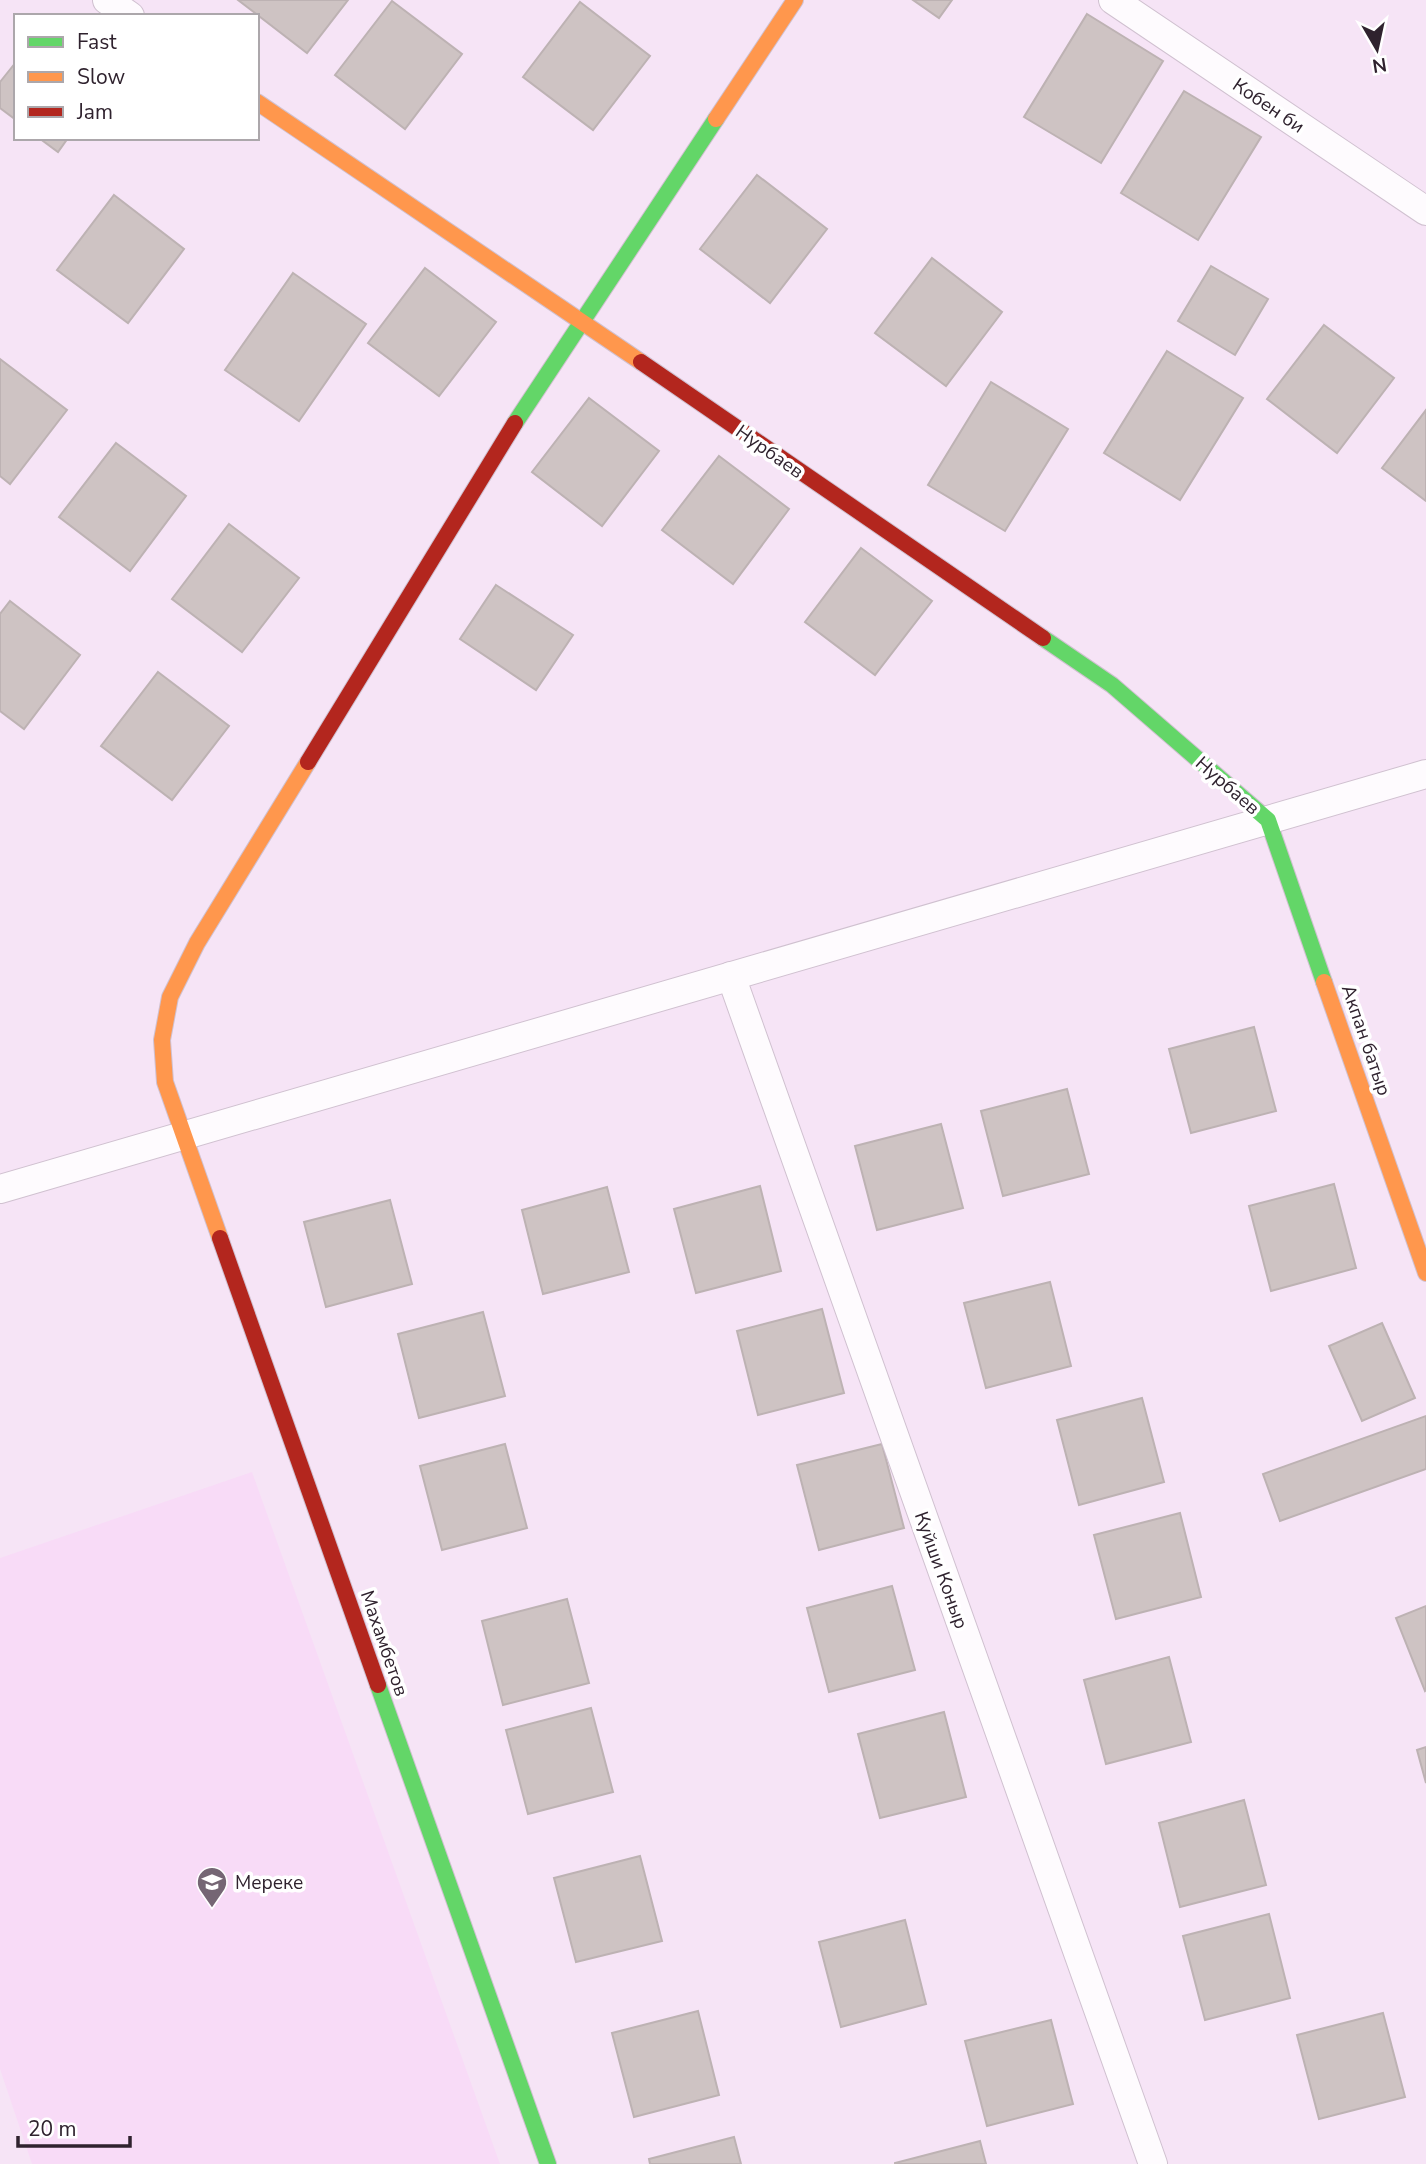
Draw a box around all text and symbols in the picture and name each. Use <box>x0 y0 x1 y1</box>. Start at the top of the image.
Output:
legend <box>14 14 259 140</box>
north arrow <box>1342 14 1412 84</box>
text: Fast <box>77 28 117 56</box>
text: N <box>1370 51 1389 79</box>
text: Slow <box>77 63 126 91</box>
street label: Кобен би <box>1227 72 1310 139</box>
text: Jam <box>76 98 113 126</box>
street label: Нурбаев <box>730 419 809 485</box>
street label: Нурбаев <box>1190 751 1265 821</box>
street label: Акпан батыр <box>1335 981 1397 1099</box>
street label: Куйши Коныр <box>908 1508 974 1633</box>
street label: Махамбетов <box>354 1587 414 1700</box>
school or university icon: Мереке <box>195 1865 229 1909</box>
place label: Мереке <box>235 1870 303 1896</box>
scale bar <box>18 2104 130 2148</box>
text: 20 m <box>28 2115 77 2143</box>

